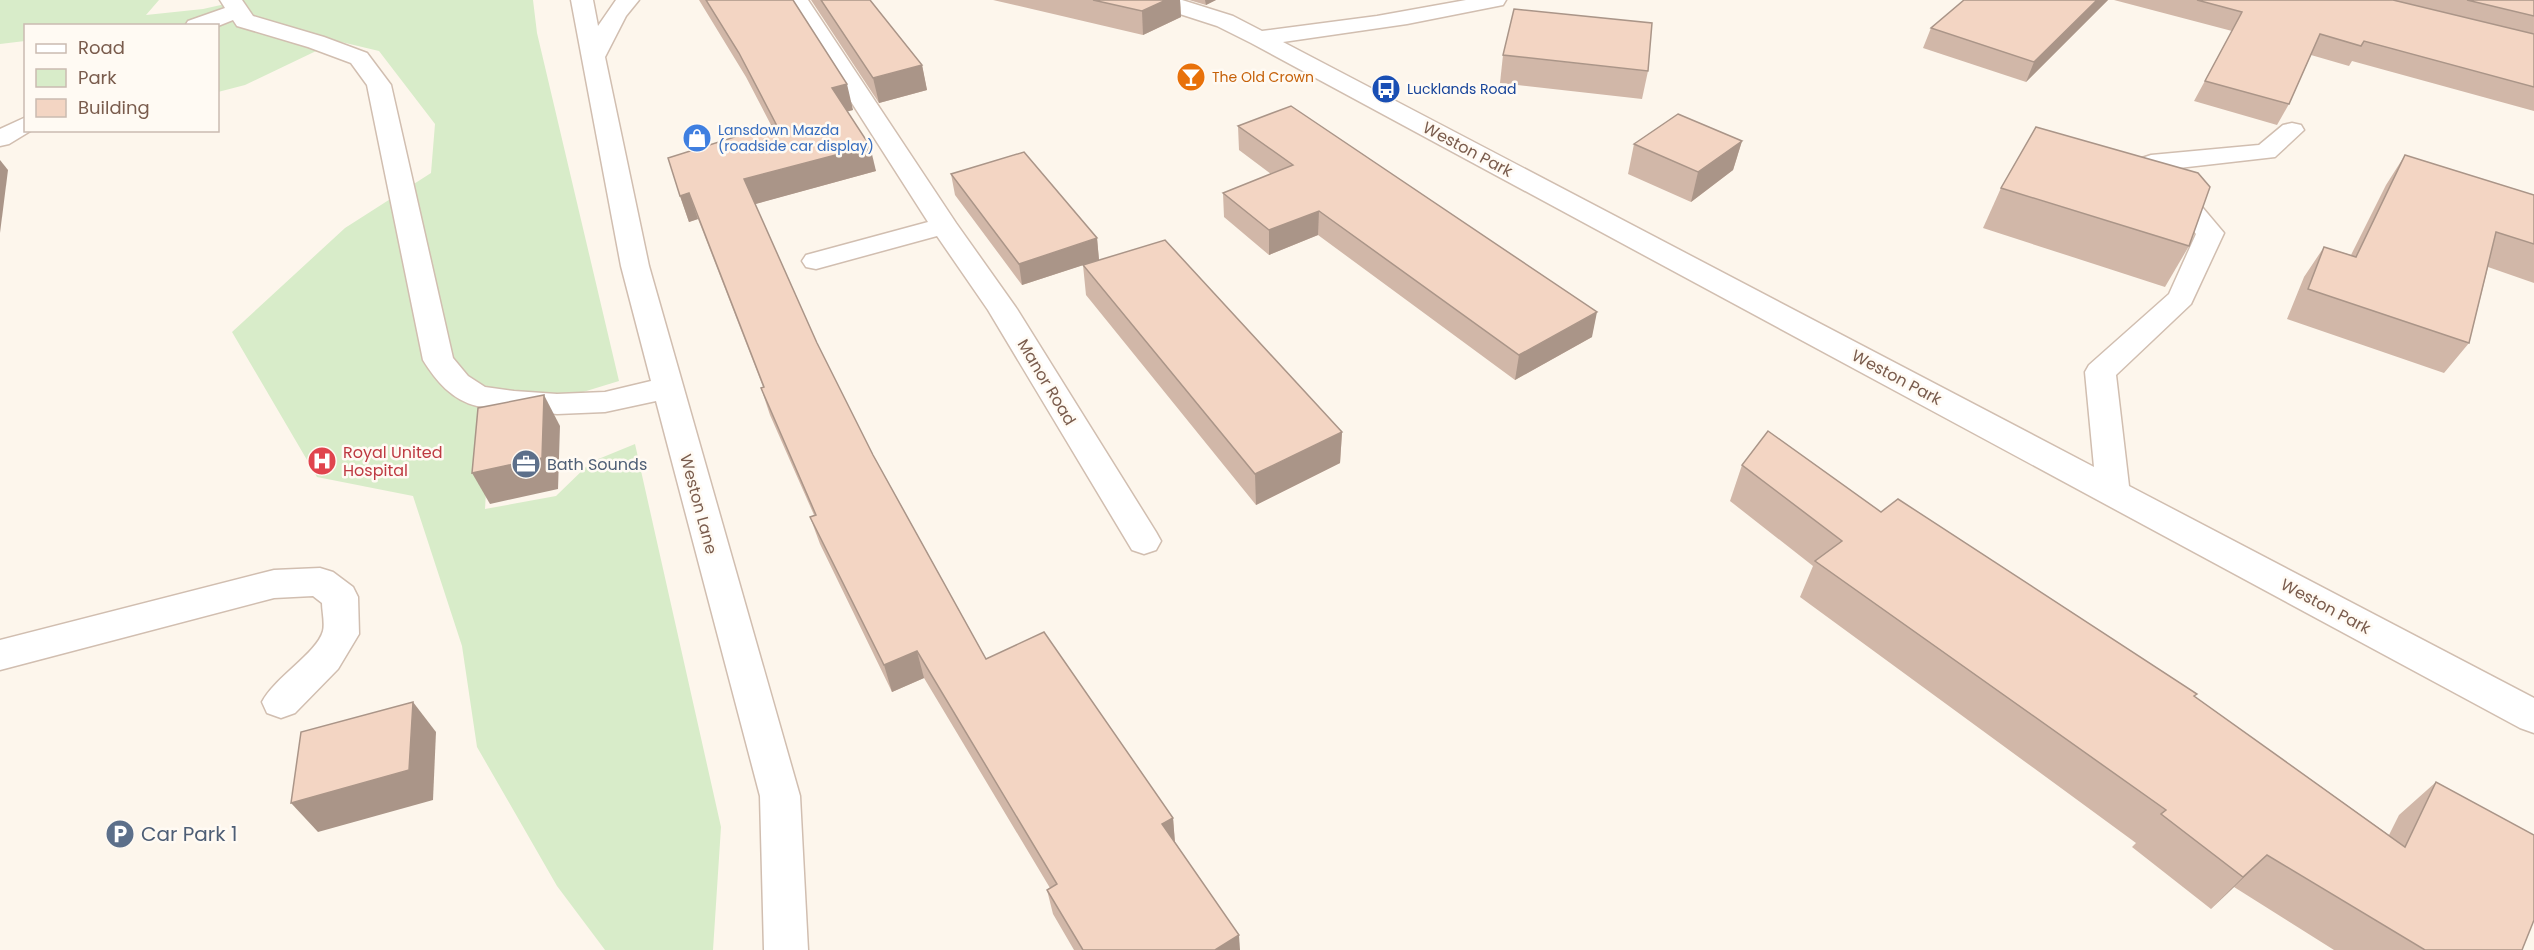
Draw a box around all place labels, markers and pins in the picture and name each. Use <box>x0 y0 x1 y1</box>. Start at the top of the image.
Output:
bar icon: The Old Crown <box>1175 61 1207 93</box>
place label: The Old Crown <box>1212 67 1314 87</box>
bus stop icon: Lucklands Road <box>1370 73 1402 105</box>
place label: Lucklands Road <box>1407 79 1517 99</box>
place label: Lansdown Mazda (roadside car display) <box>718 120 874 156</box>
shop icon: Lansdown Mazda (roadside car display) <box>681 122 713 154</box>
place label: Royal United Hospital <box>343 441 443 482</box>
hospital icon: Royal United Hospital <box>306 445 338 477</box>
office icon: Bath Sounds <box>510 448 542 480</box>
place label: Bath Sounds <box>547 453 647 476</box>
parking icon: Car Park 1 <box>104 818 136 850</box>
place label: Car Park 1 <box>141 820 237 848</box>

